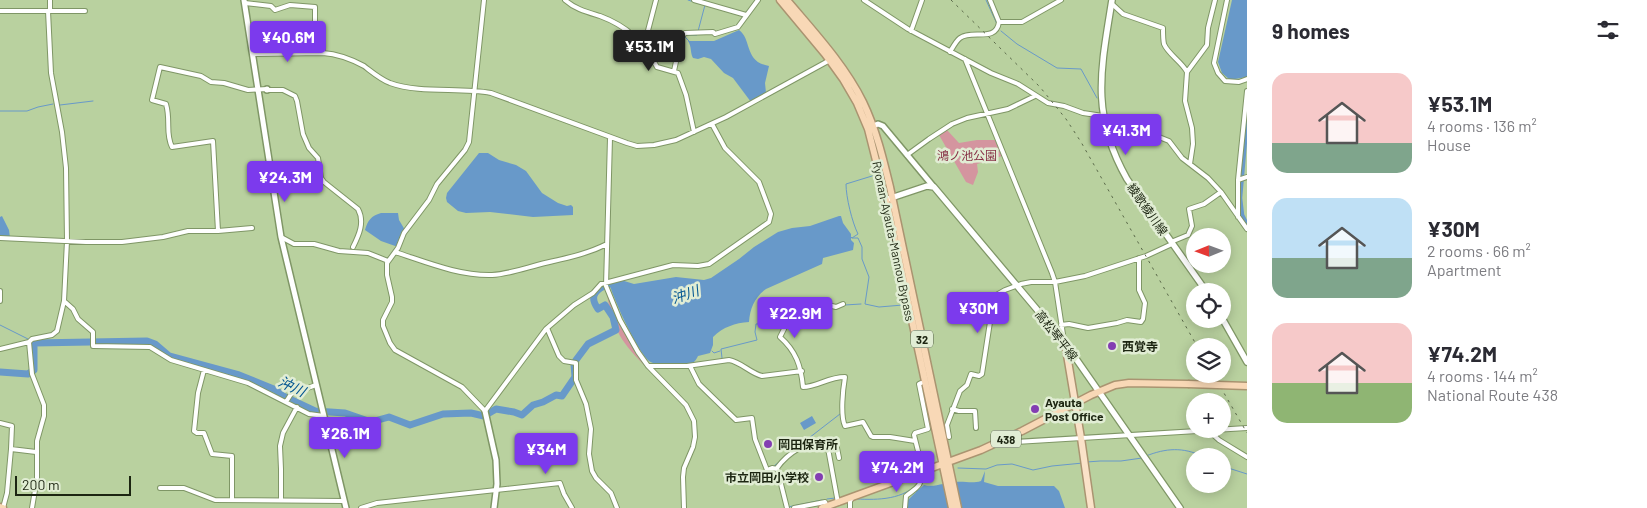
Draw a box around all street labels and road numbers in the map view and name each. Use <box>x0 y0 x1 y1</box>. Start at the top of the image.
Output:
street label: Ryonan-Ayauta-Mannou Bypass <box>870 160 918 322</box>
street label: 綾歌綾川線 <box>1125 180 1171 238</box>
street label: 高松琴平線 <box>1033 307 1081 363</box>
road number: 32 <box>911 330 933 348</box>
road number: 438 <box>991 430 1021 448</box>

